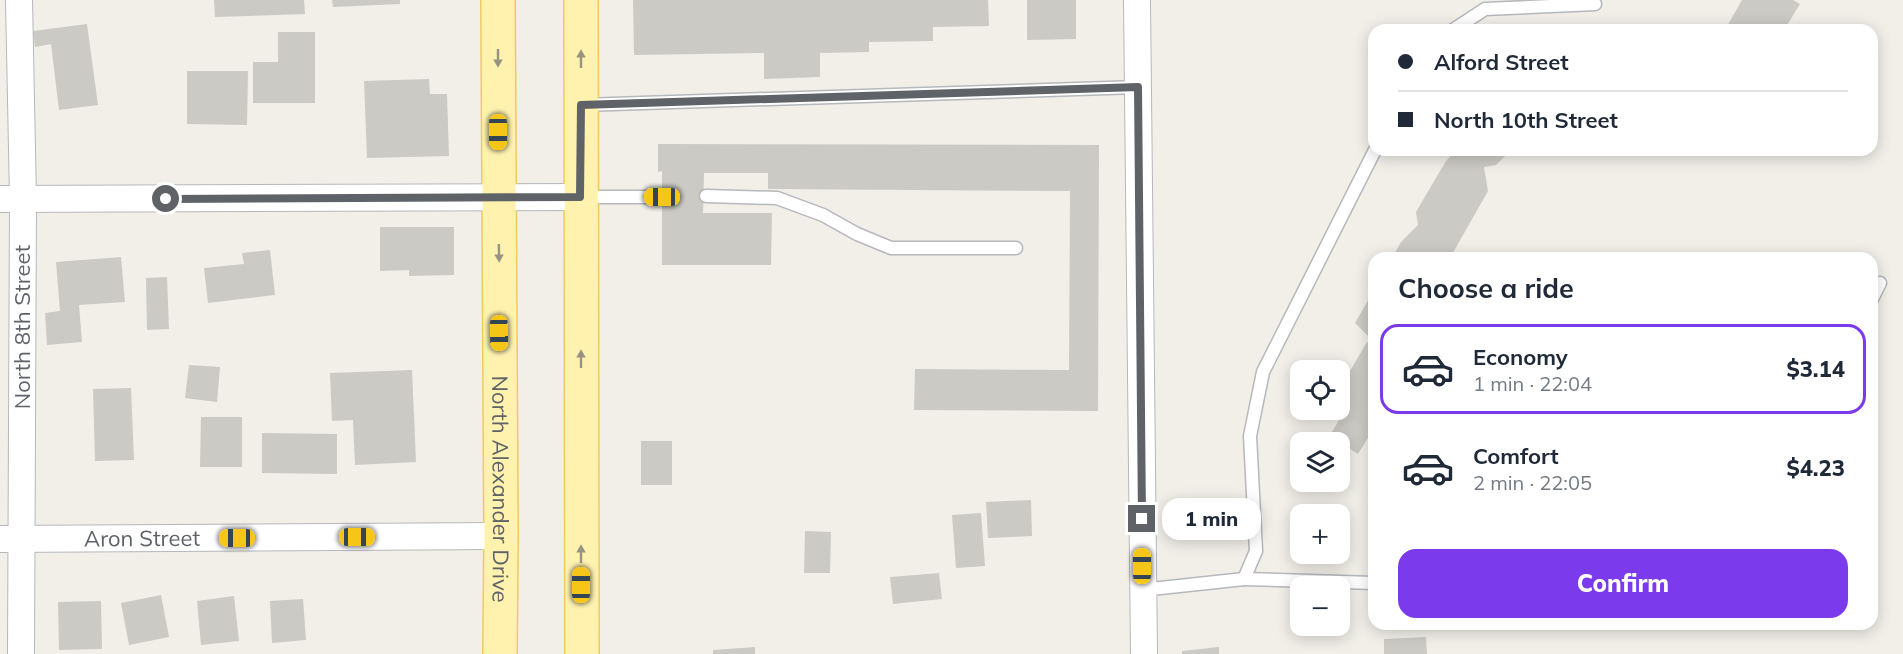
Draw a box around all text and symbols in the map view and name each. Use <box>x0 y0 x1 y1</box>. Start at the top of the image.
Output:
text: Alford Street <box>1434 48 1569 76</box>
one-way arrow <box>493 49 503 68</box>
one-way arrow <box>576 49 586 68</box>
text: North 10th Street <box>1434 106 1618 134</box>
car <box>489 114 507 150</box>
route start <box>152 185 179 212</box>
car <box>644 188 680 206</box>
one-way arrow <box>494 244 504 263</box>
street label: North 8th Street <box>8 245 36 409</box>
text: Choose a ride <box>1398 271 1574 305</box>
car <box>490 315 508 351</box>
icon: car <box>1401 342 1455 396</box>
text: Economy <box>1473 343 1568 371</box>
one-way arrow <box>576 349 586 368</box>
text: $3.14 <box>1786 355 1845 383</box>
map controls <box>1290 360 1350 636</box>
button: locate <box>1290 360 1350 420</box>
text: 1 min · 22:04 <box>1473 371 1592 396</box>
street label: North Alexander Drive <box>486 375 515 603</box>
button: layers <box>1290 432 1350 492</box>
icon: car <box>1401 441 1455 495</box>
text: Comfort <box>1473 442 1559 470</box>
text: $4.23 <box>1786 454 1845 482</box>
text: 2 min · 22:05 <box>1473 470 1592 495</box>
callout: 1 min <box>1163 498 1262 540</box>
button: + <box>1290 504 1350 564</box>
route end <box>1128 505 1155 532</box>
text: 1 min <box>1185 506 1238 531</box>
street label: Aron Street <box>84 524 200 552</box>
car <box>339 528 375 546</box>
car <box>219 529 255 547</box>
one-way arrow <box>576 544 586 563</box>
car <box>1133 548 1151 584</box>
button: Confirm <box>1398 549 1848 618</box>
car <box>572 567 590 603</box>
button: − <box>1290 576 1350 636</box>

